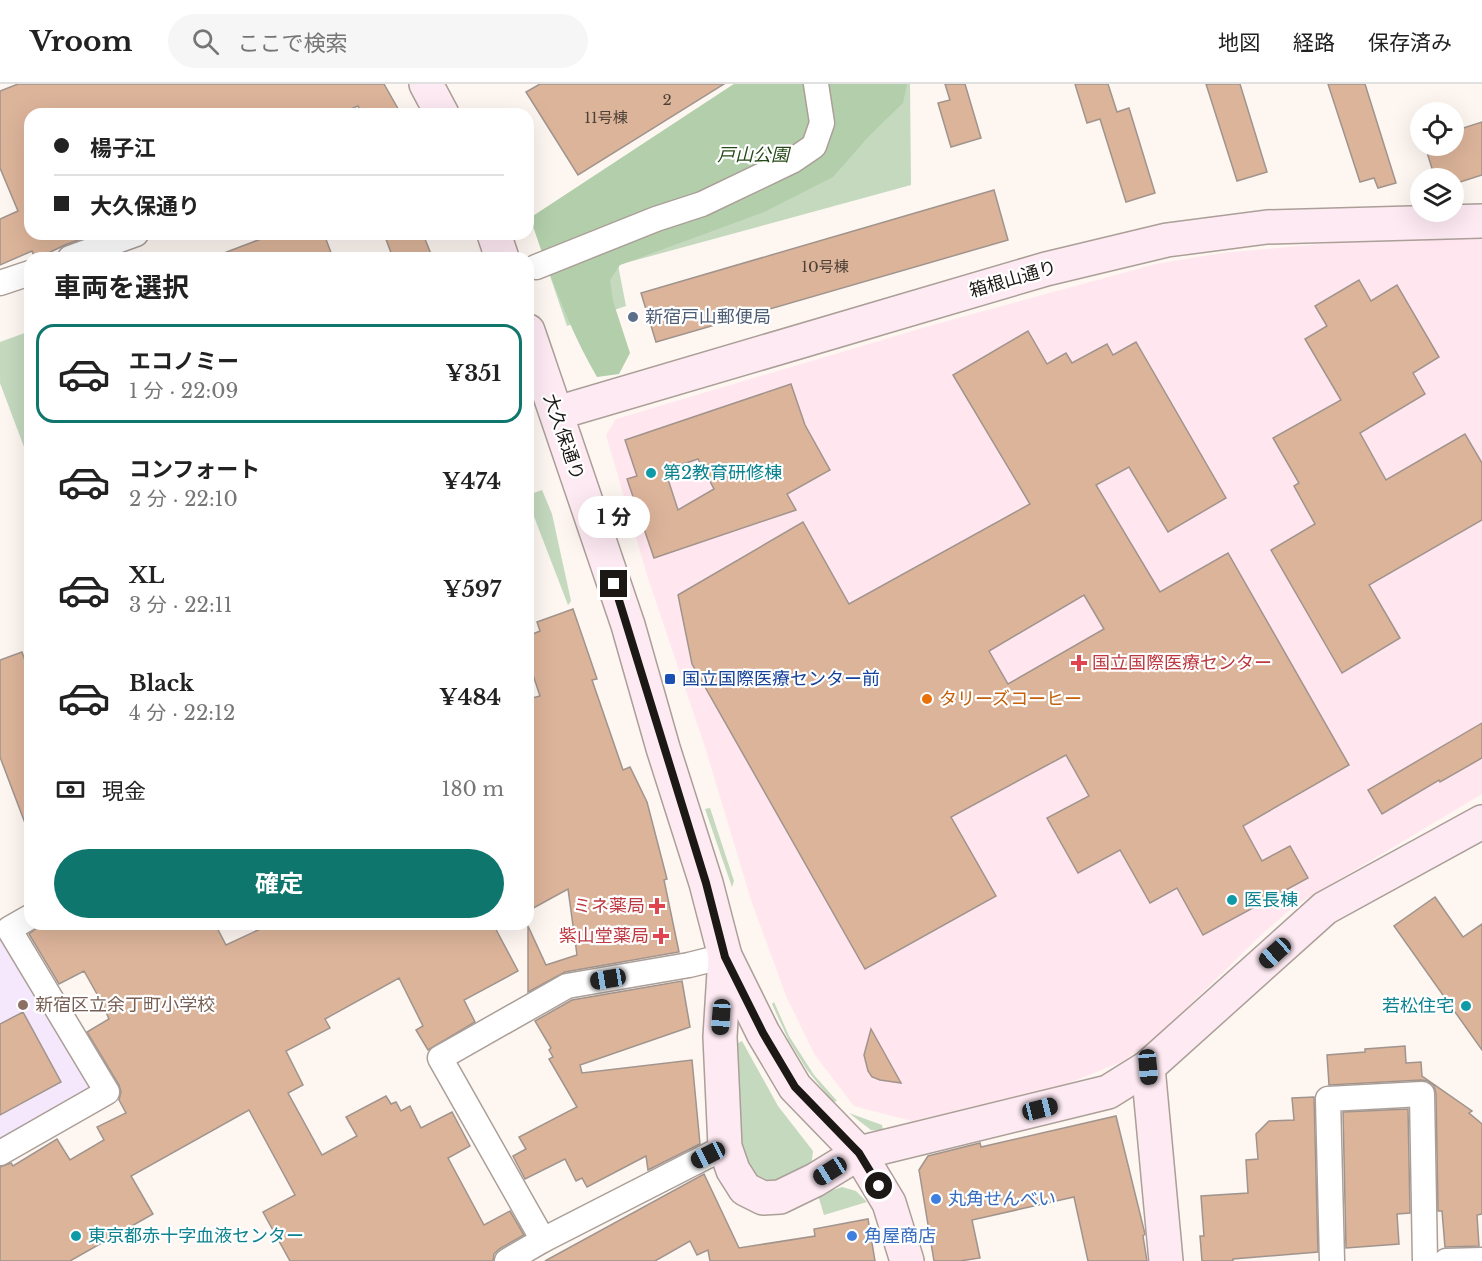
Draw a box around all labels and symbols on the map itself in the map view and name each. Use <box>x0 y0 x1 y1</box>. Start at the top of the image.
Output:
house number: 2 <box>662 90 672 109</box>
house number: 11号棟 <box>584 108 628 127</box>
park label: 戸山公園 <box>717 144 792 166</box>
street label: 箱根山通り <box>967 256 1059 302</box>
house number: 10号棟 <box>801 257 849 276</box>
place label: 新宿戸山郵便局 <box>645 306 771 328</box>
marker: 新宿戸山郵便局 <box>626 310 640 324</box>
street label: 大久保通り <box>539 391 589 483</box>
place label: 第2教育研修棟 <box>663 462 782 484</box>
marker: 第2教育研修棟 <box>644 466 658 480</box>
callout: 1 分 <box>578 497 650 539</box>
route end <box>600 570 627 597</box>
place label: 国立国際医療センター <box>1092 652 1272 674</box>
marker: 国立国際医療センター <box>1070 654 1088 672</box>
place label: 国立国際医療センター前 <box>682 668 880 690</box>
marker: 国立国際医療センター前 <box>663 672 677 686</box>
place label: タリーズコーヒー <box>939 688 1082 710</box>
marker: タリーズコーヒー <box>920 692 934 706</box>
place label: 医長棟 <box>1244 889 1298 911</box>
marker: 医長棟 <box>1225 893 1239 907</box>
place label: ミネ薬局 <box>573 895 645 917</box>
marker: ミネ薬局 <box>650 899 664 913</box>
place label: 紫山堂薬局 <box>559 925 649 947</box>
marker: 紫山堂薬局 <box>654 929 668 943</box>
car <box>1256 934 1294 972</box>
car <box>589 967 627 991</box>
place label: 新宿区立余丁町小学校 <box>35 994 215 1016</box>
place label: 若松住宅 <box>1382 995 1454 1017</box>
marker: 新宿区立余丁町小学校 <box>16 998 30 1012</box>
car <box>711 998 731 1036</box>
marker: 若松住宅 <box>1459 999 1473 1013</box>
car <box>1137 1048 1159 1086</box>
car <box>1020 1096 1060 1122</box>
car <box>688 1139 728 1171</box>
car <box>810 1154 850 1188</box>
route start <box>865 1172 892 1199</box>
place label: 丸角せんべい <box>948 1188 1056 1210</box>
marker: 丸角せんべい <box>929 1192 943 1206</box>
place label: 東京都赤十字血液センター <box>88 1225 304 1247</box>
place label: 角屋商店 <box>864 1225 936 1247</box>
marker: 東京都赤十字血液センター <box>69 1229 83 1243</box>
marker: 角屋商店 <box>845 1229 859 1243</box>

